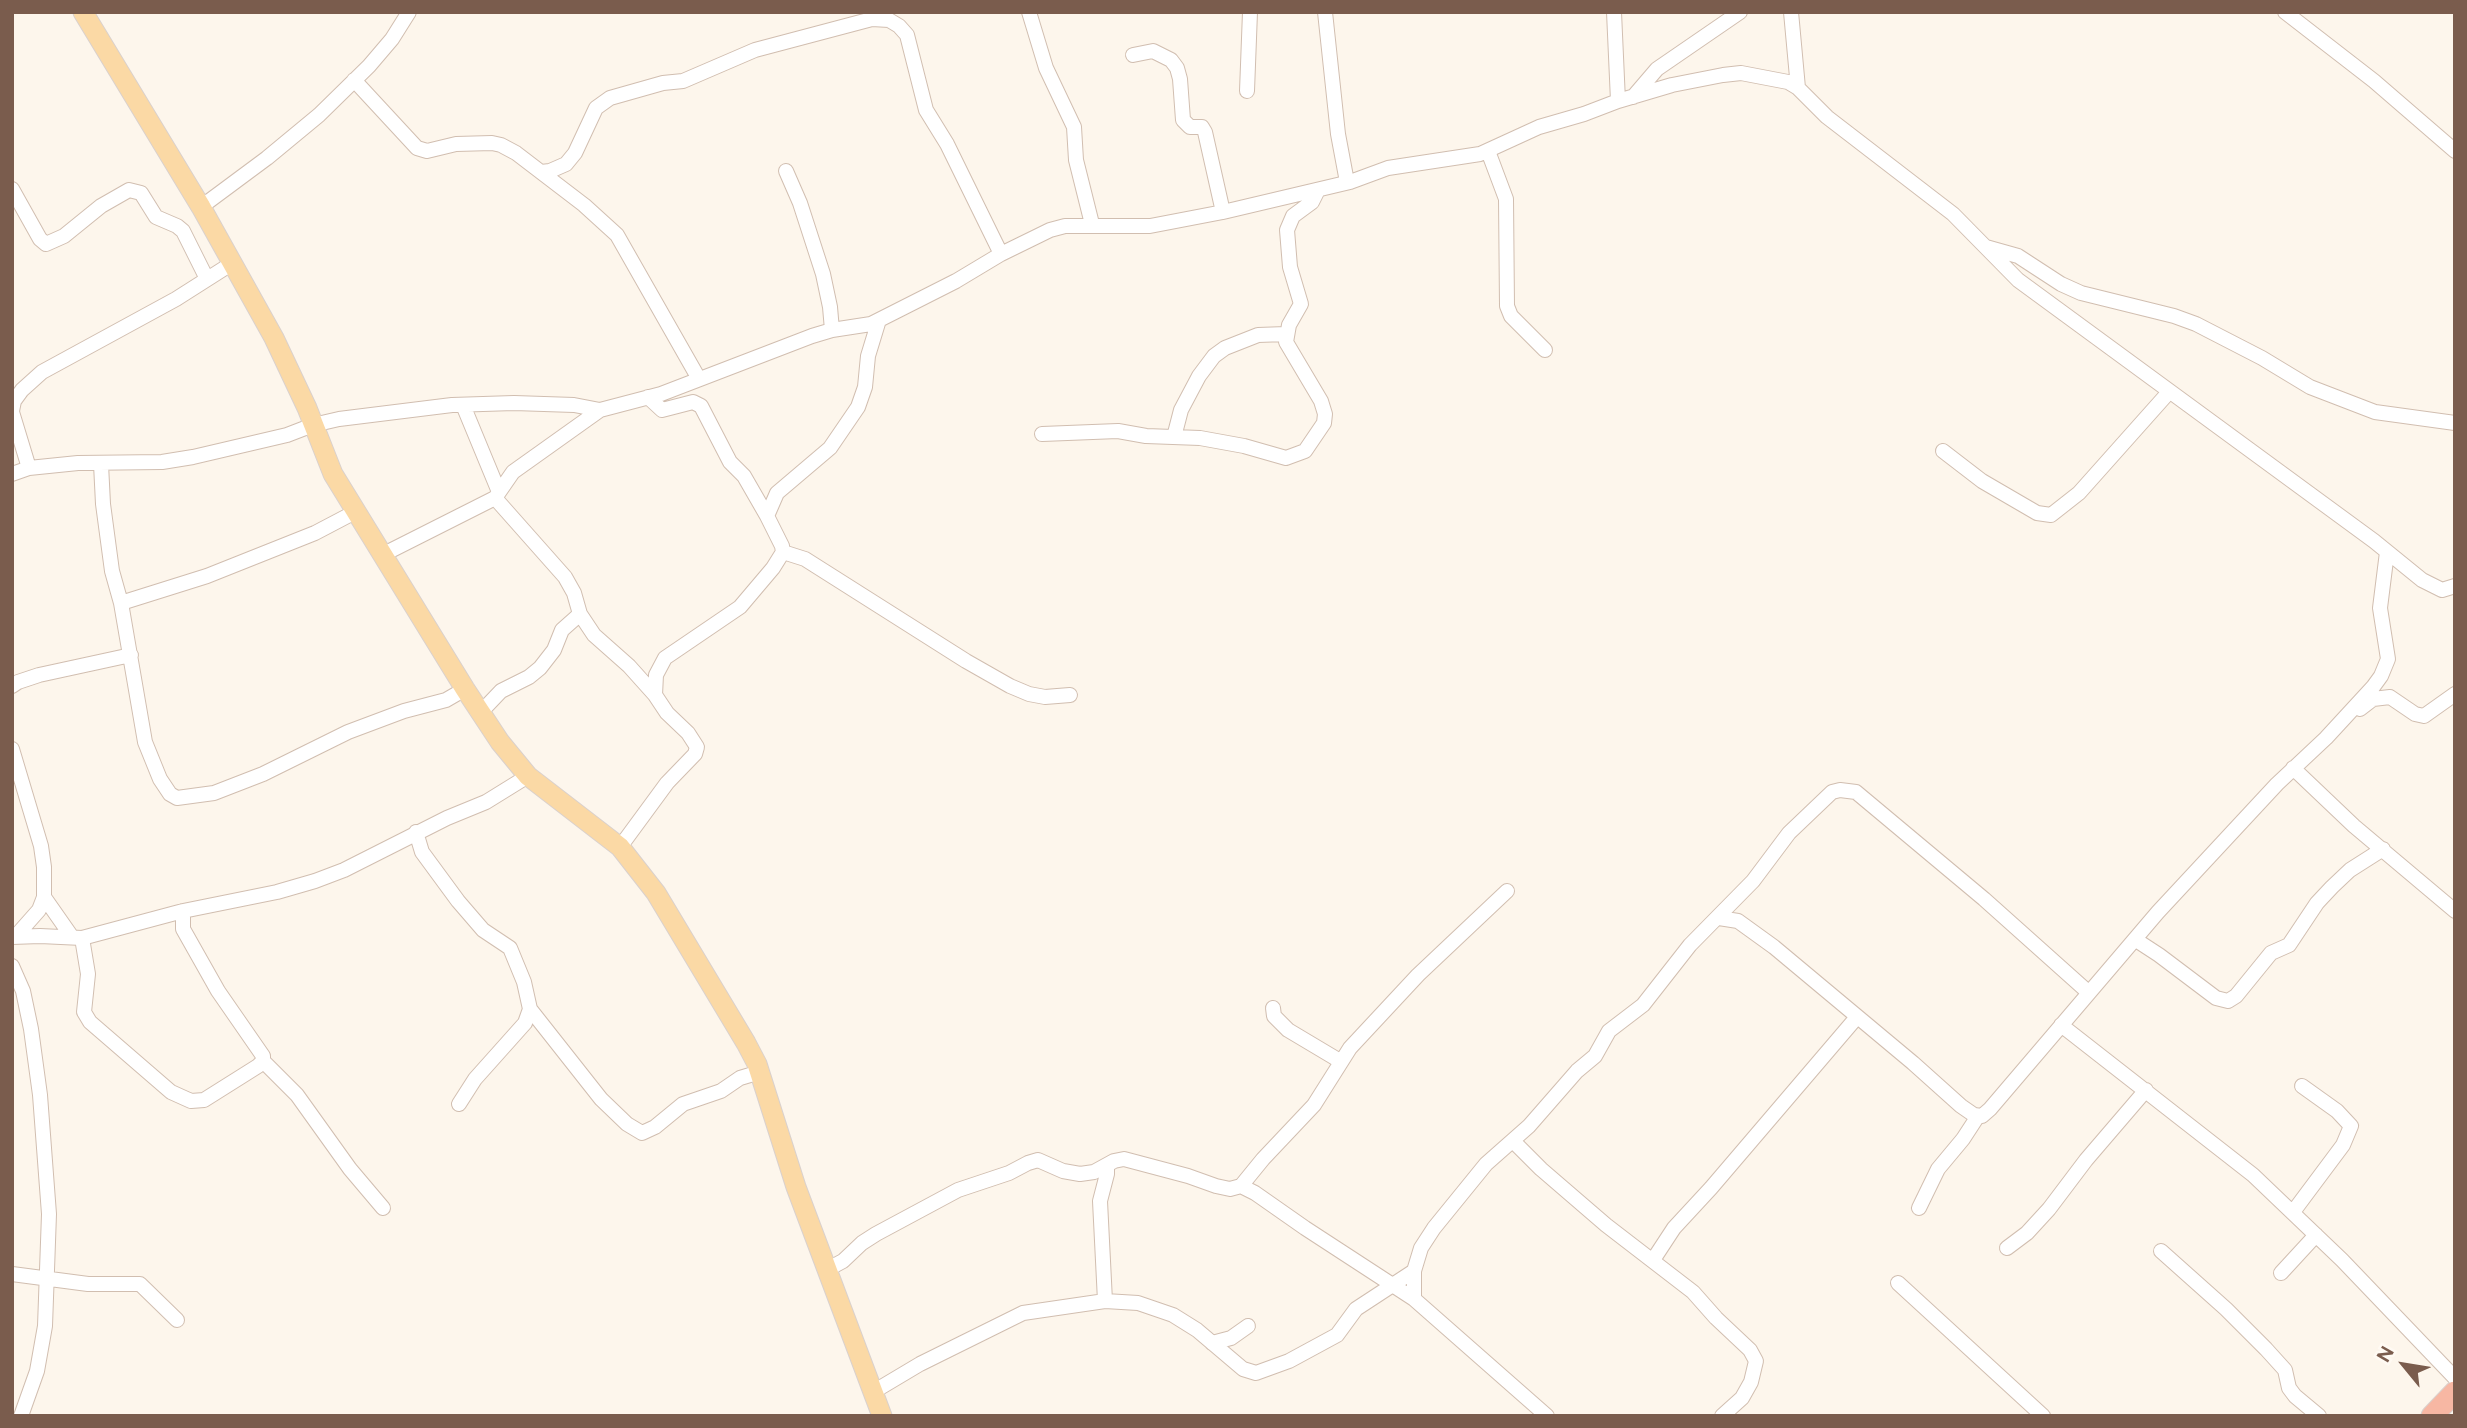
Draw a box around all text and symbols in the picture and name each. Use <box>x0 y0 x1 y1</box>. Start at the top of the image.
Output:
north arrow <box>2369 1330 2439 1400</box>
text: N <box>2372 1342 2399 1366</box>

